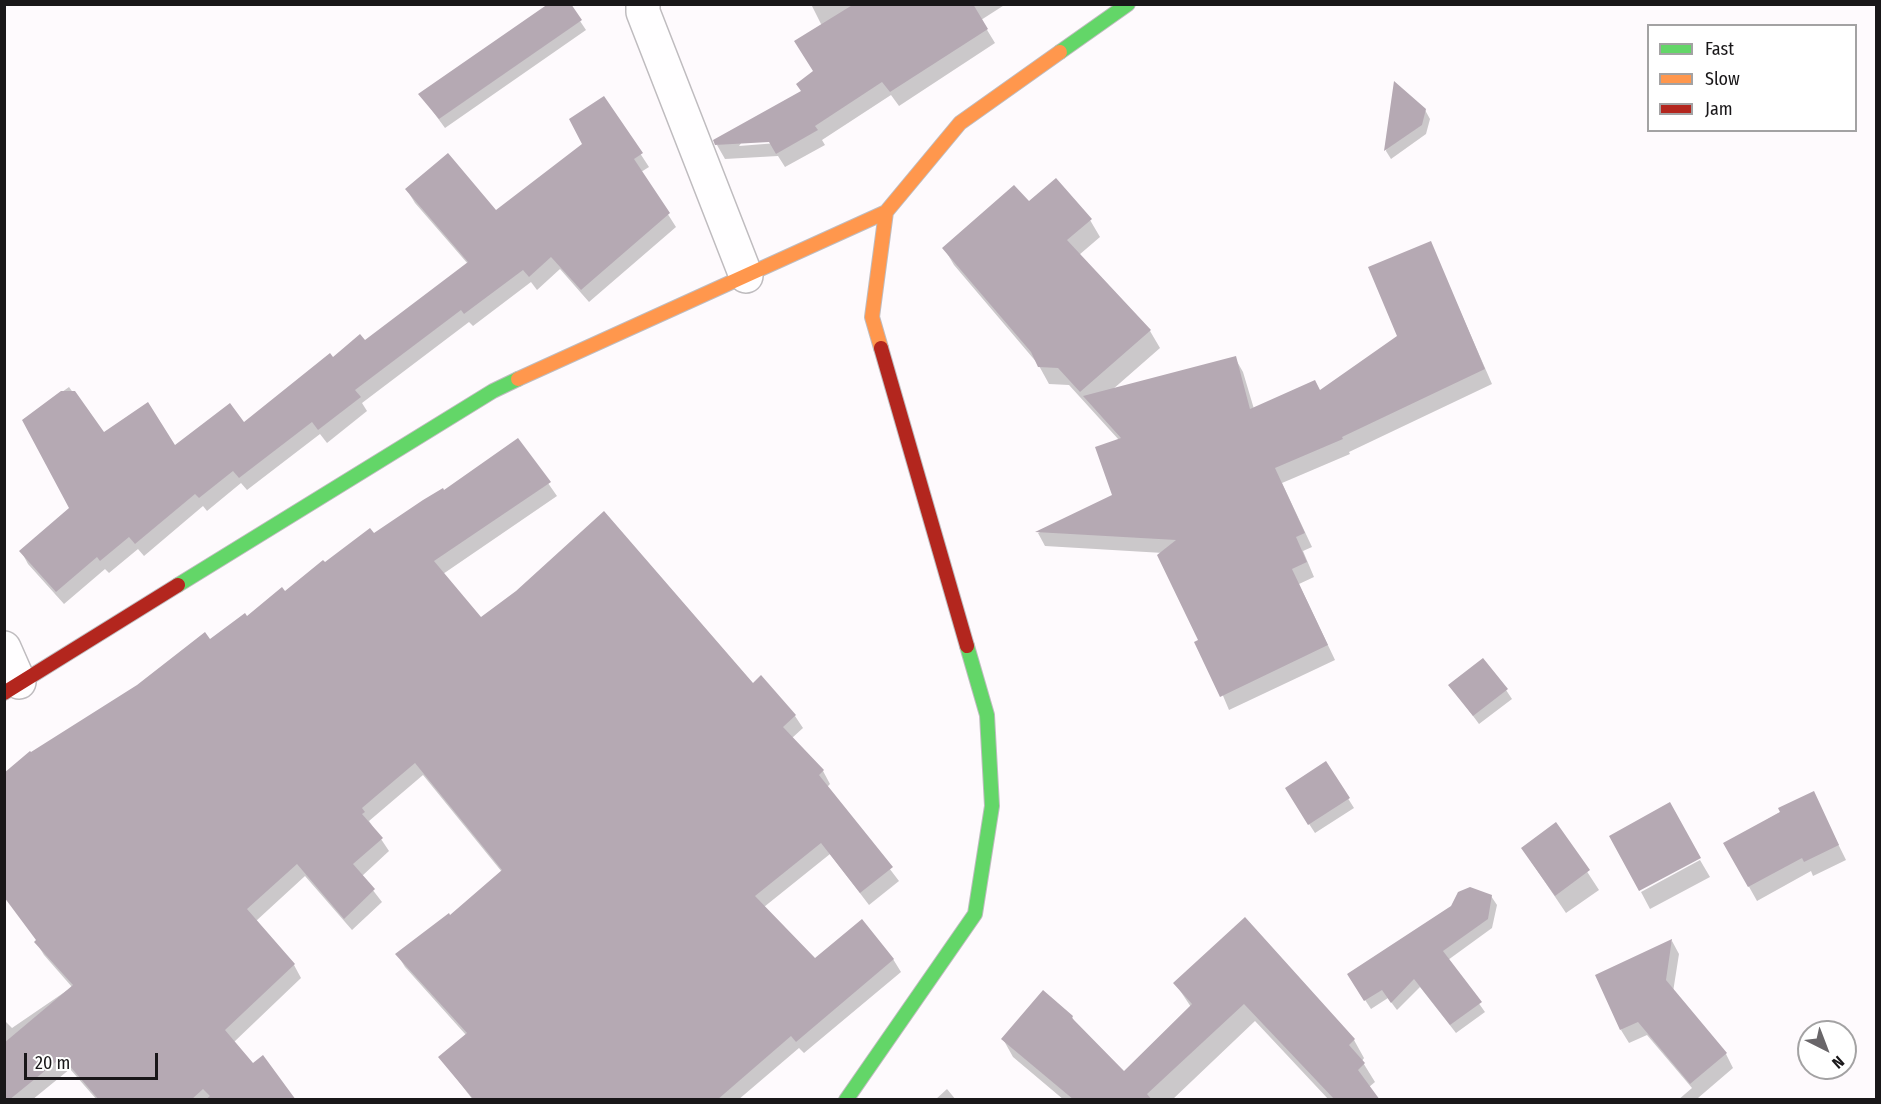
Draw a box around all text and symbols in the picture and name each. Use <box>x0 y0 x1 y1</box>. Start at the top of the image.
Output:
legend <box>1647 24 1857 132</box>
text: Fast <box>1705 38 1734 60</box>
text: Slow <box>1705 68 1740 90</box>
text: Jam <box>1705 98 1733 120</box>
north arrow <box>1797 1020 1857 1080</box>
scale bar <box>27 1041 160 1079</box>
text: 20 m <box>35 1052 70 1074</box>
text: N <box>1828 1052 1848 1073</box>

